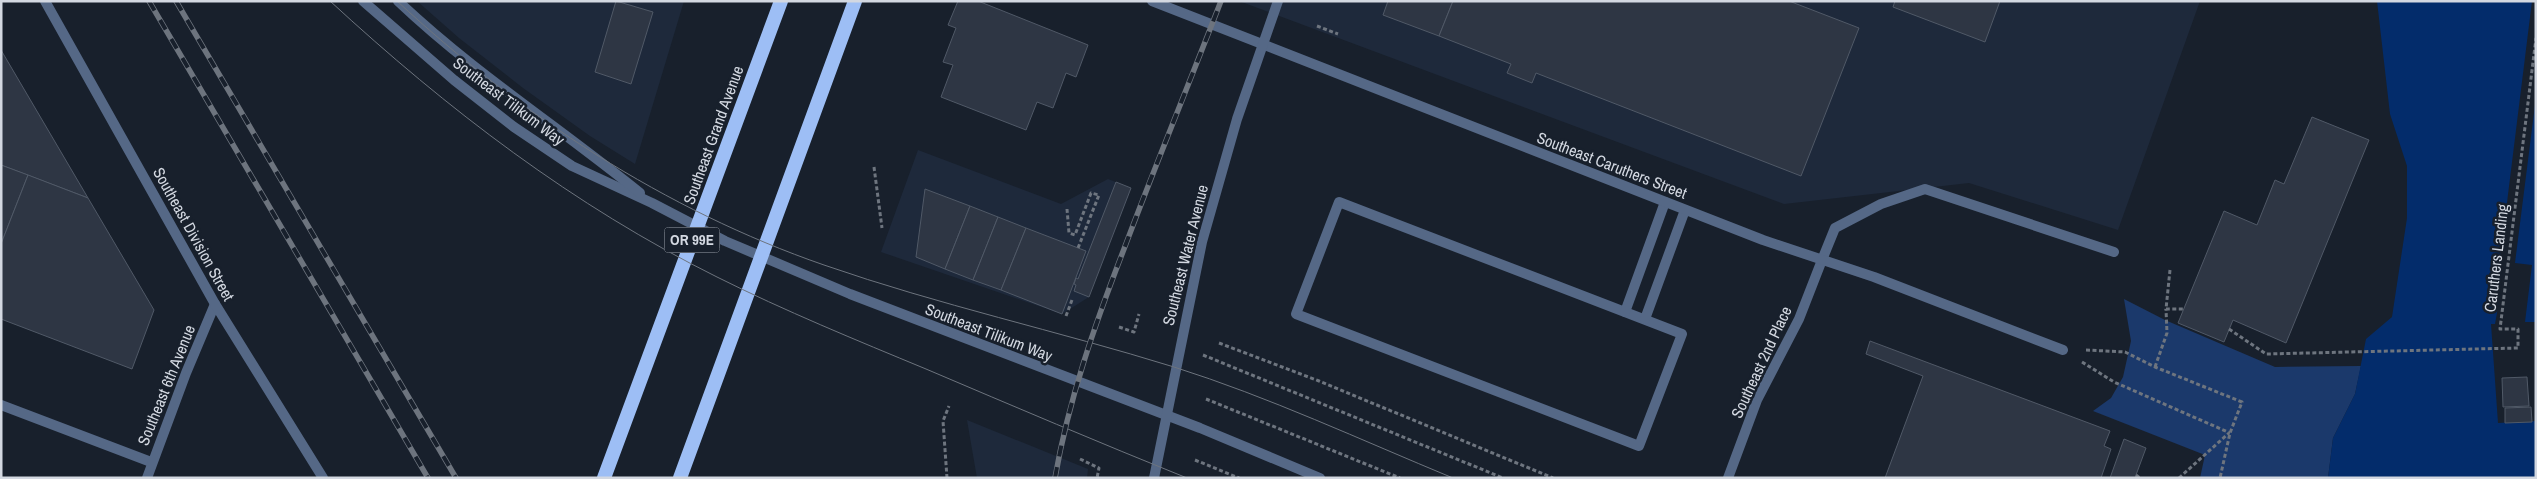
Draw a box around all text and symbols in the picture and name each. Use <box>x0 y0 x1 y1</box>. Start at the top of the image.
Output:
street label: Southeast Tilikum Way <box>449 52 570 151</box>
street label: Southeast Grand Avenue <box>678 62 748 208</box>
street label: Southeast Caruthers Street <box>1534 126 1690 204</box>
street label: Southeast Division Street <box>148 163 240 305</box>
street label: Southeast Water Avenue <box>1157 182 1213 328</box>
street label: Caruthers Landing <box>2478 202 2514 313</box>
road number: OR 99E <box>664 228 720 252</box>
street label: Southeast Tilikum Way <box>922 298 1056 367</box>
street label: Southeast 2nd Place <box>1725 302 1797 422</box>
street label: Southeast 6th Avenue <box>132 321 200 449</box>

